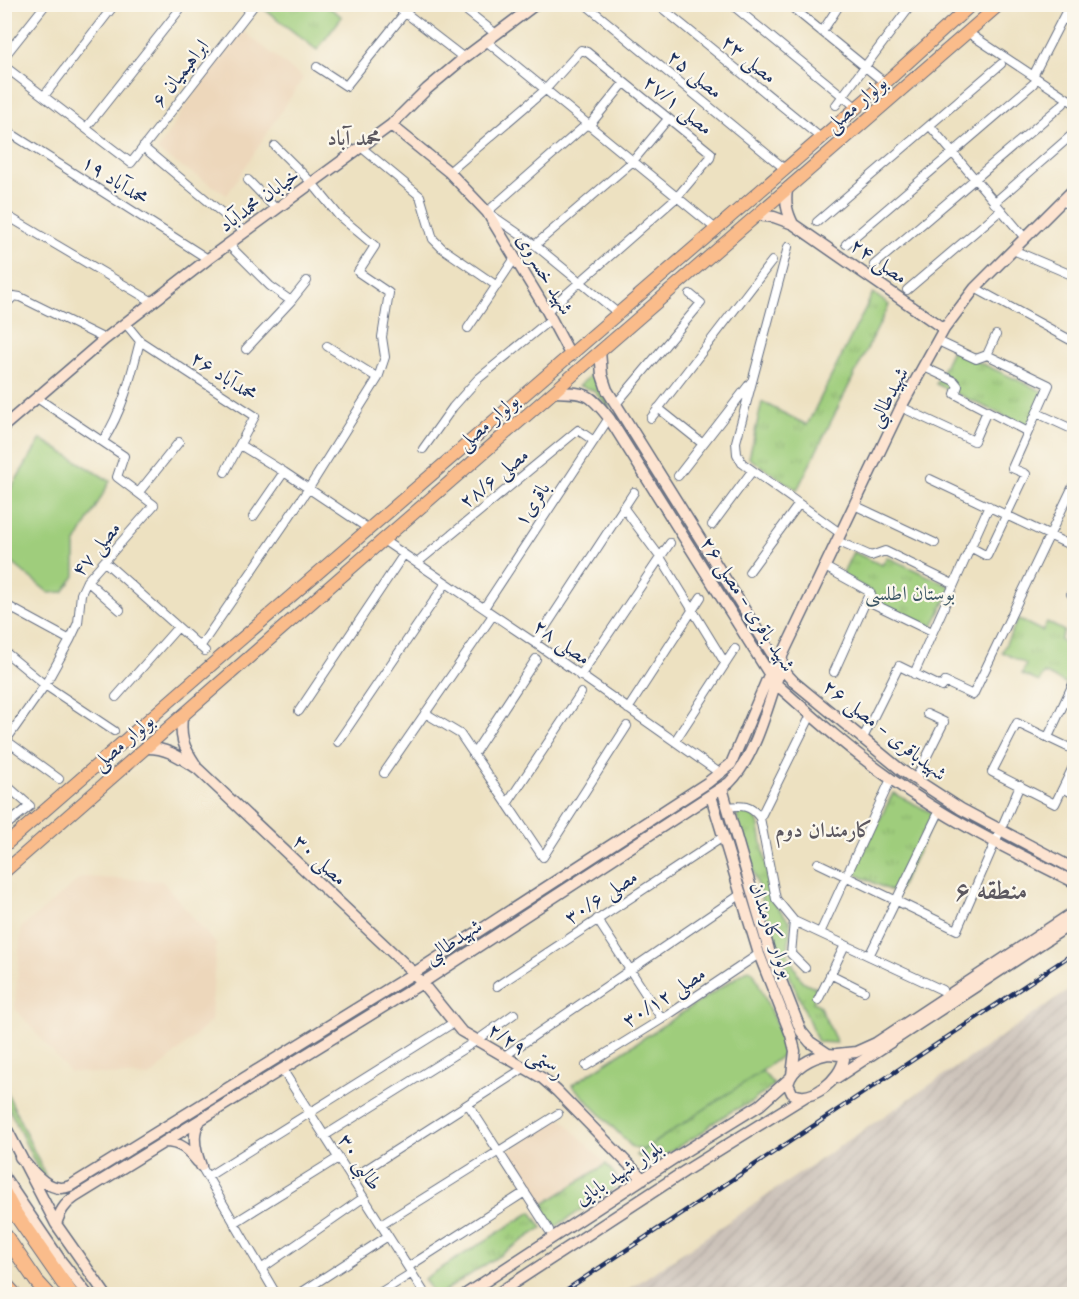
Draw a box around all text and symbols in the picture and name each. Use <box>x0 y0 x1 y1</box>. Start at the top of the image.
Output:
street label: مصلی ۲۳ <box>715 28 782 90</box>
street label: ابراهیمیان ۶ <box>145 33 215 113</box>
street label: مصلی ۲۵ <box>661 43 728 105</box>
street label: مصلی ۲۷/۱ <box>637 69 719 142</box>
street label: بولوار مصلی <box>819 69 894 139</box>
district label: محمد آباد <box>327 124 381 153</box>
street label: محمدآباد ۱۹ <box>76 148 154 212</box>
street label: خیابان محمدآباد <box>213 162 305 238</box>
street label: شهید خسروی <box>510 228 580 320</box>
street label: مصلی ۲۴ <box>844 232 913 291</box>
street label: محمدآباد ۲۶ <box>185 344 263 408</box>
street label: شهیدطالبی <box>861 362 918 433</box>
street label: بولوار مصلی <box>451 387 526 457</box>
street label: مصلی ۲۸/۶ <box>453 442 535 515</box>
street label: باقری۱ <box>508 476 556 532</box>
street label: مصلی ۴۷ <box>65 516 127 583</box>
street label: شهید باقری - مصلی ۲۶ <box>693 531 802 677</box>
park label: بوستان اطلسی <box>865 580 955 608</box>
street label: مصلی ۲۸ <box>527 613 596 672</box>
street label: شهیدباقری - مصلی ۲۶ <box>817 673 953 788</box>
street label: بولوار مصلی <box>86 707 161 777</box>
district label: کارمندان دوم <box>775 816 873 849</box>
street label: مصلی ۳۰ <box>287 828 353 893</box>
street label: مصلی ۳۰/۶ <box>559 863 643 932</box>
district label: منطقه ۶ <box>955 873 1027 908</box>
street label: بولوار کارمندان <box>743 878 801 982</box>
street label: شهیدطالبی <box>419 912 489 972</box>
street label: مصلی ۳۰/۱۲ <box>617 960 711 1035</box>
street label: رستمی ۲/۲۹ <box>483 1016 569 1086</box>
street label: طالبی ۳۰ <box>329 1128 388 1197</box>
street label: بلوار شهید بابایی <box>570 1134 668 1212</box>

